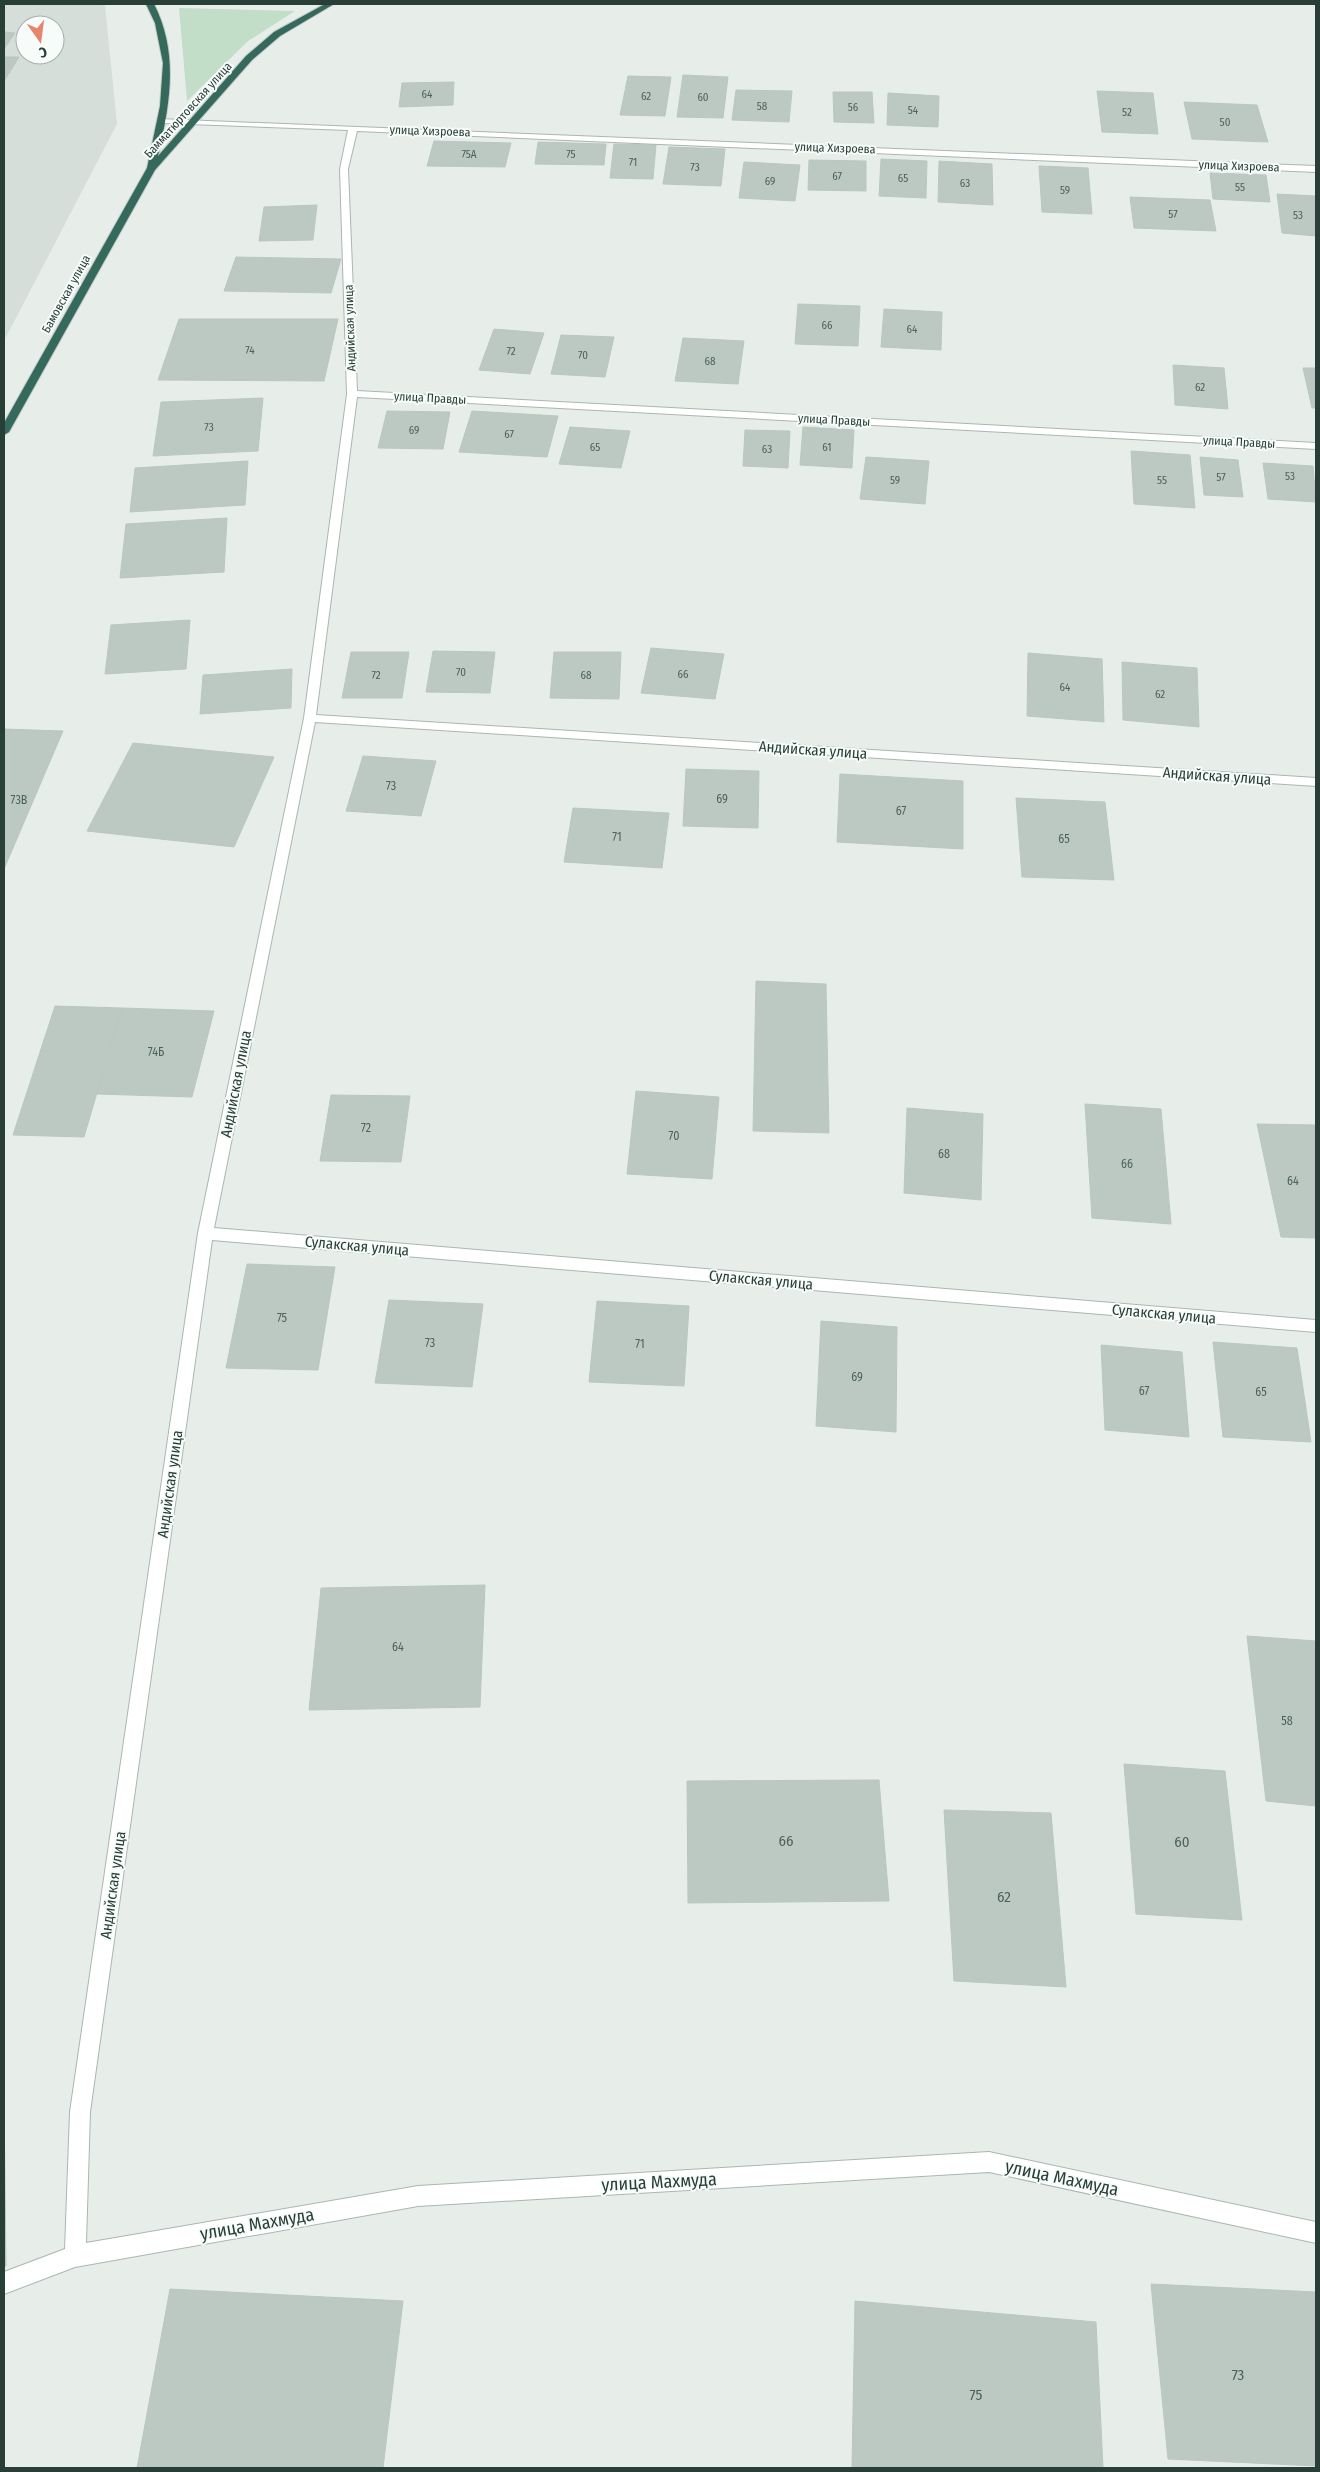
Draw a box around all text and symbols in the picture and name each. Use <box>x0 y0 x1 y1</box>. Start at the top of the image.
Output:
north arrow <box>15 15 65 65</box>
text: С <box>37 43 49 61</box>
street label: Бамматюртовская улица <box>141 59 235 161</box>
house number: 64 <box>422 88 433 101</box>
house number: 62 <box>641 90 651 103</box>
house number: 60 <box>697 91 709 104</box>
house number: 58 <box>757 100 768 113</box>
house number: 56 <box>848 101 859 114</box>
house number: 54 <box>908 104 919 117</box>
house number: 52 <box>1122 106 1132 119</box>
house number: 50 <box>1220 116 1231 129</box>
street label: улица Хизроева <box>389 123 471 139</box>
street label: улица Хизроева <box>794 140 876 156</box>
house number: 75А <box>461 148 477 161</box>
house number: 75 <box>566 148 576 161</box>
house number: 71 <box>629 156 637 169</box>
street label: улица Хизроева <box>1198 158 1280 174</box>
house number: 73 <box>690 161 700 174</box>
house number: 67 <box>832 170 842 183</box>
house number: 65 <box>898 172 908 185</box>
house number: 69 <box>765 175 775 188</box>
house number: 63 <box>960 177 970 190</box>
house number: 55 <box>1235 181 1245 194</box>
house number: 59 <box>1060 184 1070 197</box>
house number: 57 <box>1168 208 1178 221</box>
house number: 53 <box>1293 209 1303 222</box>
street label: Бамовская улица <box>39 252 93 335</box>
street label: Андийская улица <box>341 284 359 372</box>
house number: 66 <box>822 319 833 332</box>
house number: 64 <box>907 323 918 336</box>
house number: 74 <box>245 344 255 357</box>
house number: 72 <box>506 345 516 358</box>
house number: 70 <box>578 349 588 362</box>
house number: 68 <box>705 355 716 368</box>
house number: 62 <box>1195 381 1205 394</box>
street label: улица Правды <box>394 389 466 407</box>
street label: улица Правды <box>798 411 870 429</box>
house number: 73 <box>204 421 214 434</box>
house number: 69 <box>409 424 419 437</box>
house number: 67 <box>504 428 514 441</box>
street label: улица Правды <box>1203 433 1275 451</box>
house number: 65 <box>590 441 600 454</box>
house number: 61 <box>822 441 832 454</box>
house number: 63 <box>762 443 772 456</box>
house number: 53 <box>1285 470 1295 483</box>
house number: 57 <box>1216 471 1226 484</box>
house number: 59 <box>890 474 900 487</box>
house number: 55 <box>1157 474 1167 487</box>
house number: 70 <box>456 666 466 679</box>
house number: 66 <box>678 668 689 681</box>
house number: 72 <box>371 669 381 682</box>
house number: 68 <box>581 669 592 682</box>
house number: 64 <box>1060 681 1071 694</box>
house number: 62 <box>1155 688 1165 701</box>
street label: Андийская улица <box>758 737 868 763</box>
street label: Андийская улица <box>1162 763 1272 789</box>
house number: 73 <box>386 779 396 793</box>
house number: 69 <box>716 792 728 806</box>
house number: 73В <box>11 793 28 807</box>
house number: 67 <box>896 804 906 818</box>
house number: 71 <box>612 830 622 844</box>
house number: 65 <box>1058 832 1070 846</box>
street label: Андийская улица <box>217 1029 255 1139</box>
house number: 74Б <box>148 1045 164 1059</box>
house number: 72 <box>361 1121 371 1135</box>
house number: 70 <box>669 1129 679 1143</box>
house number: 68 <box>938 1147 950 1161</box>
house number: 66 <box>1121 1157 1133 1171</box>
house number: 64 <box>1287 1174 1299 1188</box>
street label: Сулакская улица <box>304 1232 410 1260</box>
street label: Сулакская улица <box>708 1266 814 1294</box>
street label: Сулакская улица <box>1111 1300 1217 1328</box>
house number: 75 <box>277 1311 288 1325</box>
house number: 73 <box>425 1336 435 1350</box>
house number: 71 <box>635 1337 645 1351</box>
house number: 69 <box>851 1370 863 1384</box>
house number: 67 <box>1139 1384 1149 1398</box>
house number: 65 <box>1255 1385 1267 1399</box>
street label: Андийская улица <box>154 1429 186 1539</box>
house number: 64 <box>392 1640 404 1654</box>
house number: 58 <box>1281 1714 1293 1728</box>
street label: Андийская улица <box>97 1830 129 1940</box>
house number: 66 <box>779 1832 793 1850</box>
house number: 60 <box>1174 1833 1190 1851</box>
house number: 62 <box>997 1888 1011 1906</box>
street label: улица Махмуда <box>1003 2155 1121 2201</box>
street label: улица Махмуда <box>601 2168 717 2196</box>
street label: улица Махмуда <box>198 2203 316 2245</box>
house number: 73 <box>1232 2366 1245 2384</box>
house number: 75 <box>970 2386 982 2404</box>

